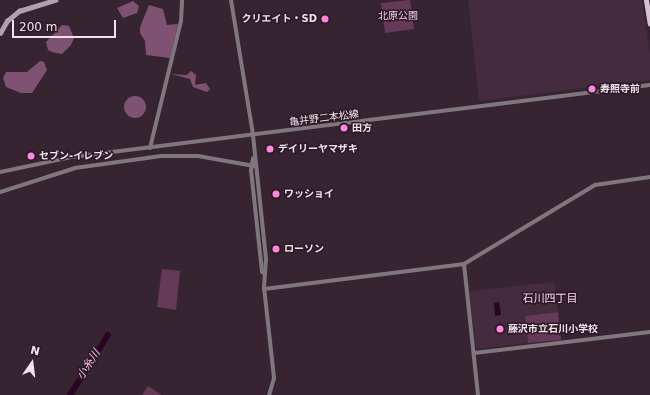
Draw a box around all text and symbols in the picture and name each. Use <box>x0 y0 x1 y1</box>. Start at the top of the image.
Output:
park label: 北原公園 <box>378 10 418 22</box>
scale bar <box>14 12 118 38</box>
place label: クリエイト・SD <box>241 13 317 25</box>
marker: クリエイト・SD <box>320 14 330 24</box>
text: 200 m <box>19 20 57 34</box>
place label: 寿照寺前 <box>600 83 640 95</box>
marker: 寿照寺前 <box>587 84 597 94</box>
street label: 亀井野二本松線 <box>289 108 359 128</box>
place label: 田方 <box>352 122 372 134</box>
marker: 田方 <box>339 123 349 133</box>
place label: デイリーヤマザキ <box>278 143 358 155</box>
marker: デイリーヤマザキ <box>265 144 275 154</box>
place label: セブン-イレブン <box>39 150 113 162</box>
marker: セブン-イレブン <box>26 151 36 161</box>
place label: ワッショイ <box>284 188 334 200</box>
marker: ワッショイ <box>271 189 281 199</box>
place label: ローソン <box>284 243 324 255</box>
marker: ローソン <box>271 244 281 254</box>
district label: 石川四丁目 <box>523 292 577 306</box>
place label: 藤沢市立石川小学校 <box>508 323 598 335</box>
marker: 藤沢市立石川小学校 <box>495 324 505 334</box>
north arrow <box>12 343 52 383</box>
text: N <box>29 343 41 358</box>
water label: 小糸川 <box>74 348 104 382</box>

